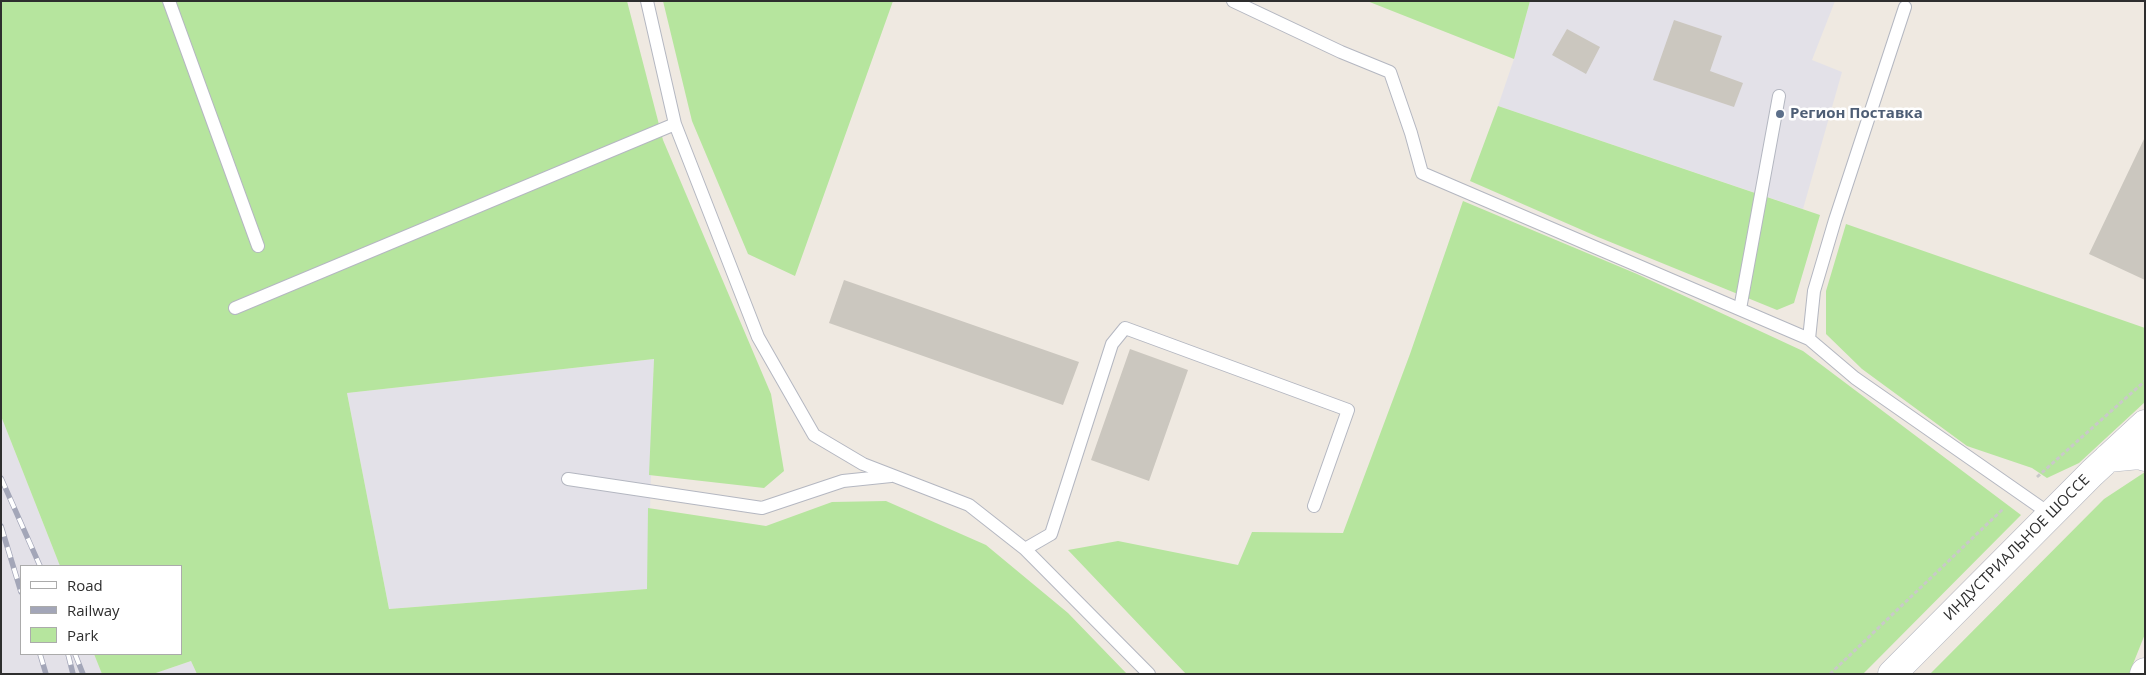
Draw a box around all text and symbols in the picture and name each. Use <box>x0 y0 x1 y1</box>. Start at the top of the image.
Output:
place label: Регион Поставка <box>1790 105 1923 123</box>
marker: Регион Поставка <box>1774 108 1786 120</box>
street label: ИНДУСТРИАЛЬНОЕ ШОССЕ <box>1940 471 2094 625</box>
legend <box>20 565 182 655</box>
text: Road <box>67 575 103 595</box>
text: Railway <box>67 600 120 620</box>
text: Park <box>67 625 98 645</box>

